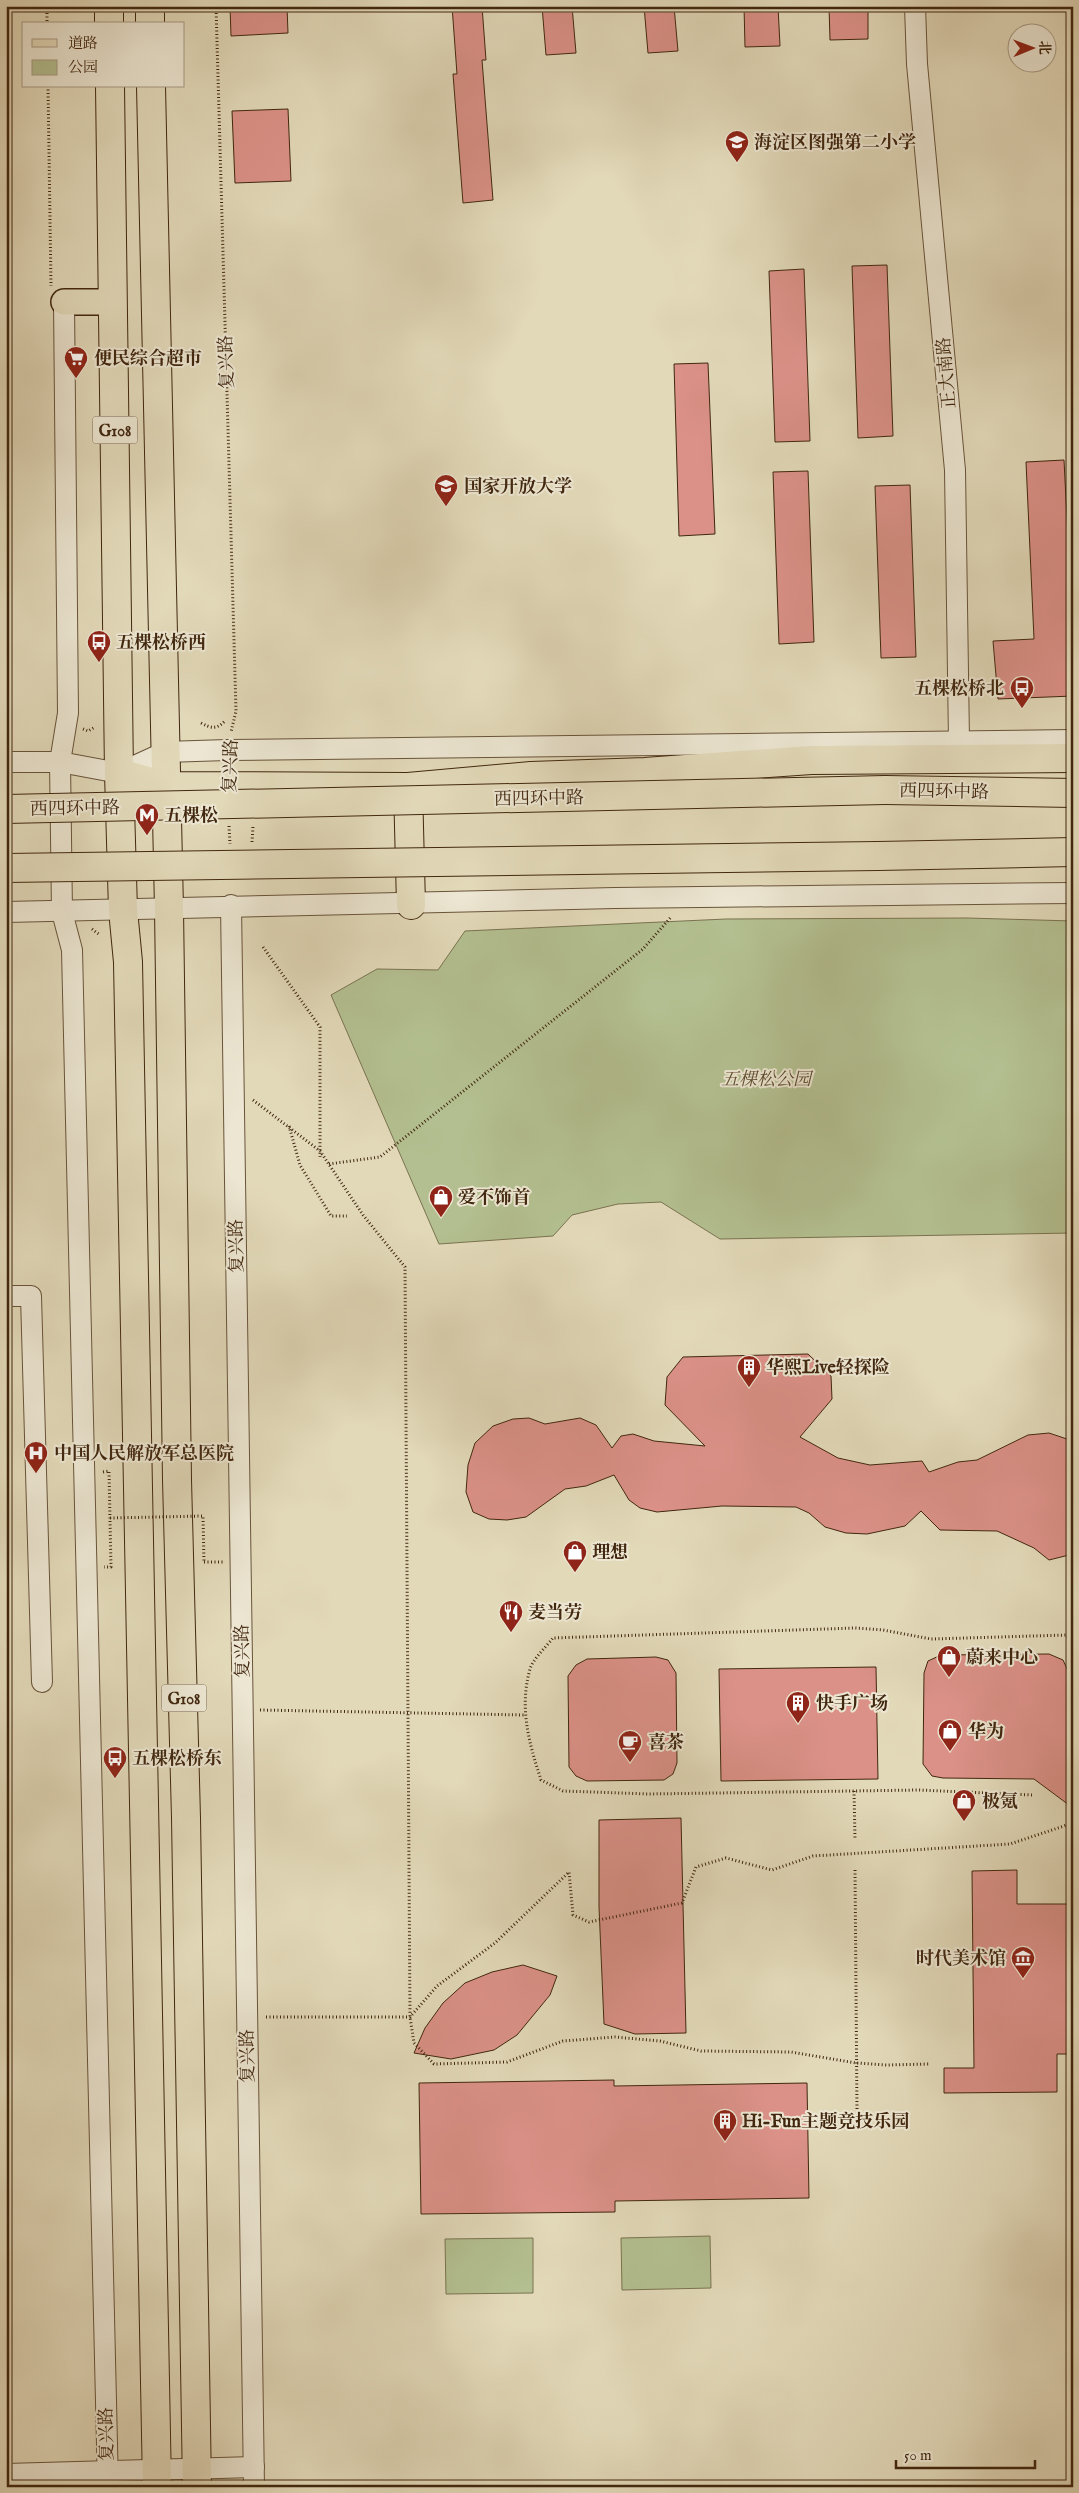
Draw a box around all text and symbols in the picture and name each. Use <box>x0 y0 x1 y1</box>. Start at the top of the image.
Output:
legend <box>22 22 185 88</box>
north arrow <box>1006 22 1056 72</box>
text: 道路 <box>68 34 98 53</box>
text: 北 <box>1035 41 1053 55</box>
text: 公园 <box>68 58 98 77</box>
school or university icon: 海淀区图强第二小学 <box>724 129 750 163</box>
place label: 海淀区图强第二小学 <box>754 132 916 155</box>
street label: 复兴路 <box>215 335 240 389</box>
street label: 正大南路 <box>933 336 962 410</box>
supermarket icon: 便民综合超市 <box>63 345 89 379</box>
place label: 便民综合超市 <box>94 348 202 371</box>
road number: G108 <box>92 416 138 444</box>
school or university icon: 国家开放大学 <box>433 473 459 507</box>
place label: 国家开放大学 <box>464 476 572 499</box>
bus stop icon: 五棵松桥西 <box>86 629 112 663</box>
place label: 五棵松桥西 <box>116 632 206 655</box>
bus stop icon: 五棵松桥北 <box>1009 675 1035 709</box>
place label: 五棵松桥北 <box>914 678 1004 701</box>
street label: 复兴路 <box>219 739 244 793</box>
street label: 西四环中路 <box>899 780 989 805</box>
street label: 西四环中路 <box>494 787 584 812</box>
street label: 西四环中路 <box>30 797 120 822</box>
metro station icon: 五棵松 <box>134 802 160 836</box>
place label: 五棵松 <box>164 805 218 828</box>
park label: 五棵松公园 <box>721 1069 814 1092</box>
shop icon: 爱不饰首 <box>428 1184 454 1218</box>
place label: 爱不饰首 <box>458 1187 530 1210</box>
street label: 复兴路 <box>226 1219 249 1273</box>
building icon: 华熙Live轻探险 <box>736 1354 762 1388</box>
place label: 华熙Live轻探险 <box>766 1357 890 1380</box>
hospital icon: 中国人民解放军总医院 <box>23 1440 49 1474</box>
place label: 中国人民解放军总医院 <box>54 1443 234 1466</box>
shop icon: 理想 <box>562 1539 588 1573</box>
place label: 理想 <box>592 1542 628 1565</box>
restaurant icon: 麦当劳 <box>498 1599 524 1633</box>
place label: 麦当劳 <box>528 1602 582 1625</box>
street label: 复兴路 <box>232 1624 255 1678</box>
shop icon: 蔚来中心 <box>936 1644 962 1678</box>
place label: 蔚来中心 <box>966 1647 1038 1670</box>
road number: G108 <box>162 1685 206 1712</box>
building icon: 快手广场 <box>785 1690 811 1724</box>
place label: 快手广场 <box>816 1693 888 1716</box>
shop icon: 华为 <box>937 1718 963 1752</box>
place label: 华为 <box>968 1721 1004 1744</box>
cafe icon: 喜茶 <box>617 1729 643 1763</box>
place label: 喜茶 <box>648 1732 684 1755</box>
bus stop icon: 五棵松桥东 <box>102 1745 128 1779</box>
place label: 五棵松桥东 <box>132 1748 222 1771</box>
shop icon: 极氪 <box>951 1788 977 1822</box>
place label: 极氪 <box>982 1791 1018 1814</box>
museum icon: 时代美术馆 <box>1010 1945 1036 1979</box>
place label: 时代美术馆 <box>916 1948 1006 1971</box>
street label: 复兴路 <box>237 2029 260 2083</box>
building icon: Hi-Fun主题竞技乐园 <box>712 2108 738 2142</box>
place label: Hi-Fun主题竞技乐园 <box>742 2111 909 2134</box>
street label: 复兴路 <box>96 2407 119 2461</box>
scale bar <box>896 2438 1035 2470</box>
text: 50 m <box>904 2446 932 2465</box>

